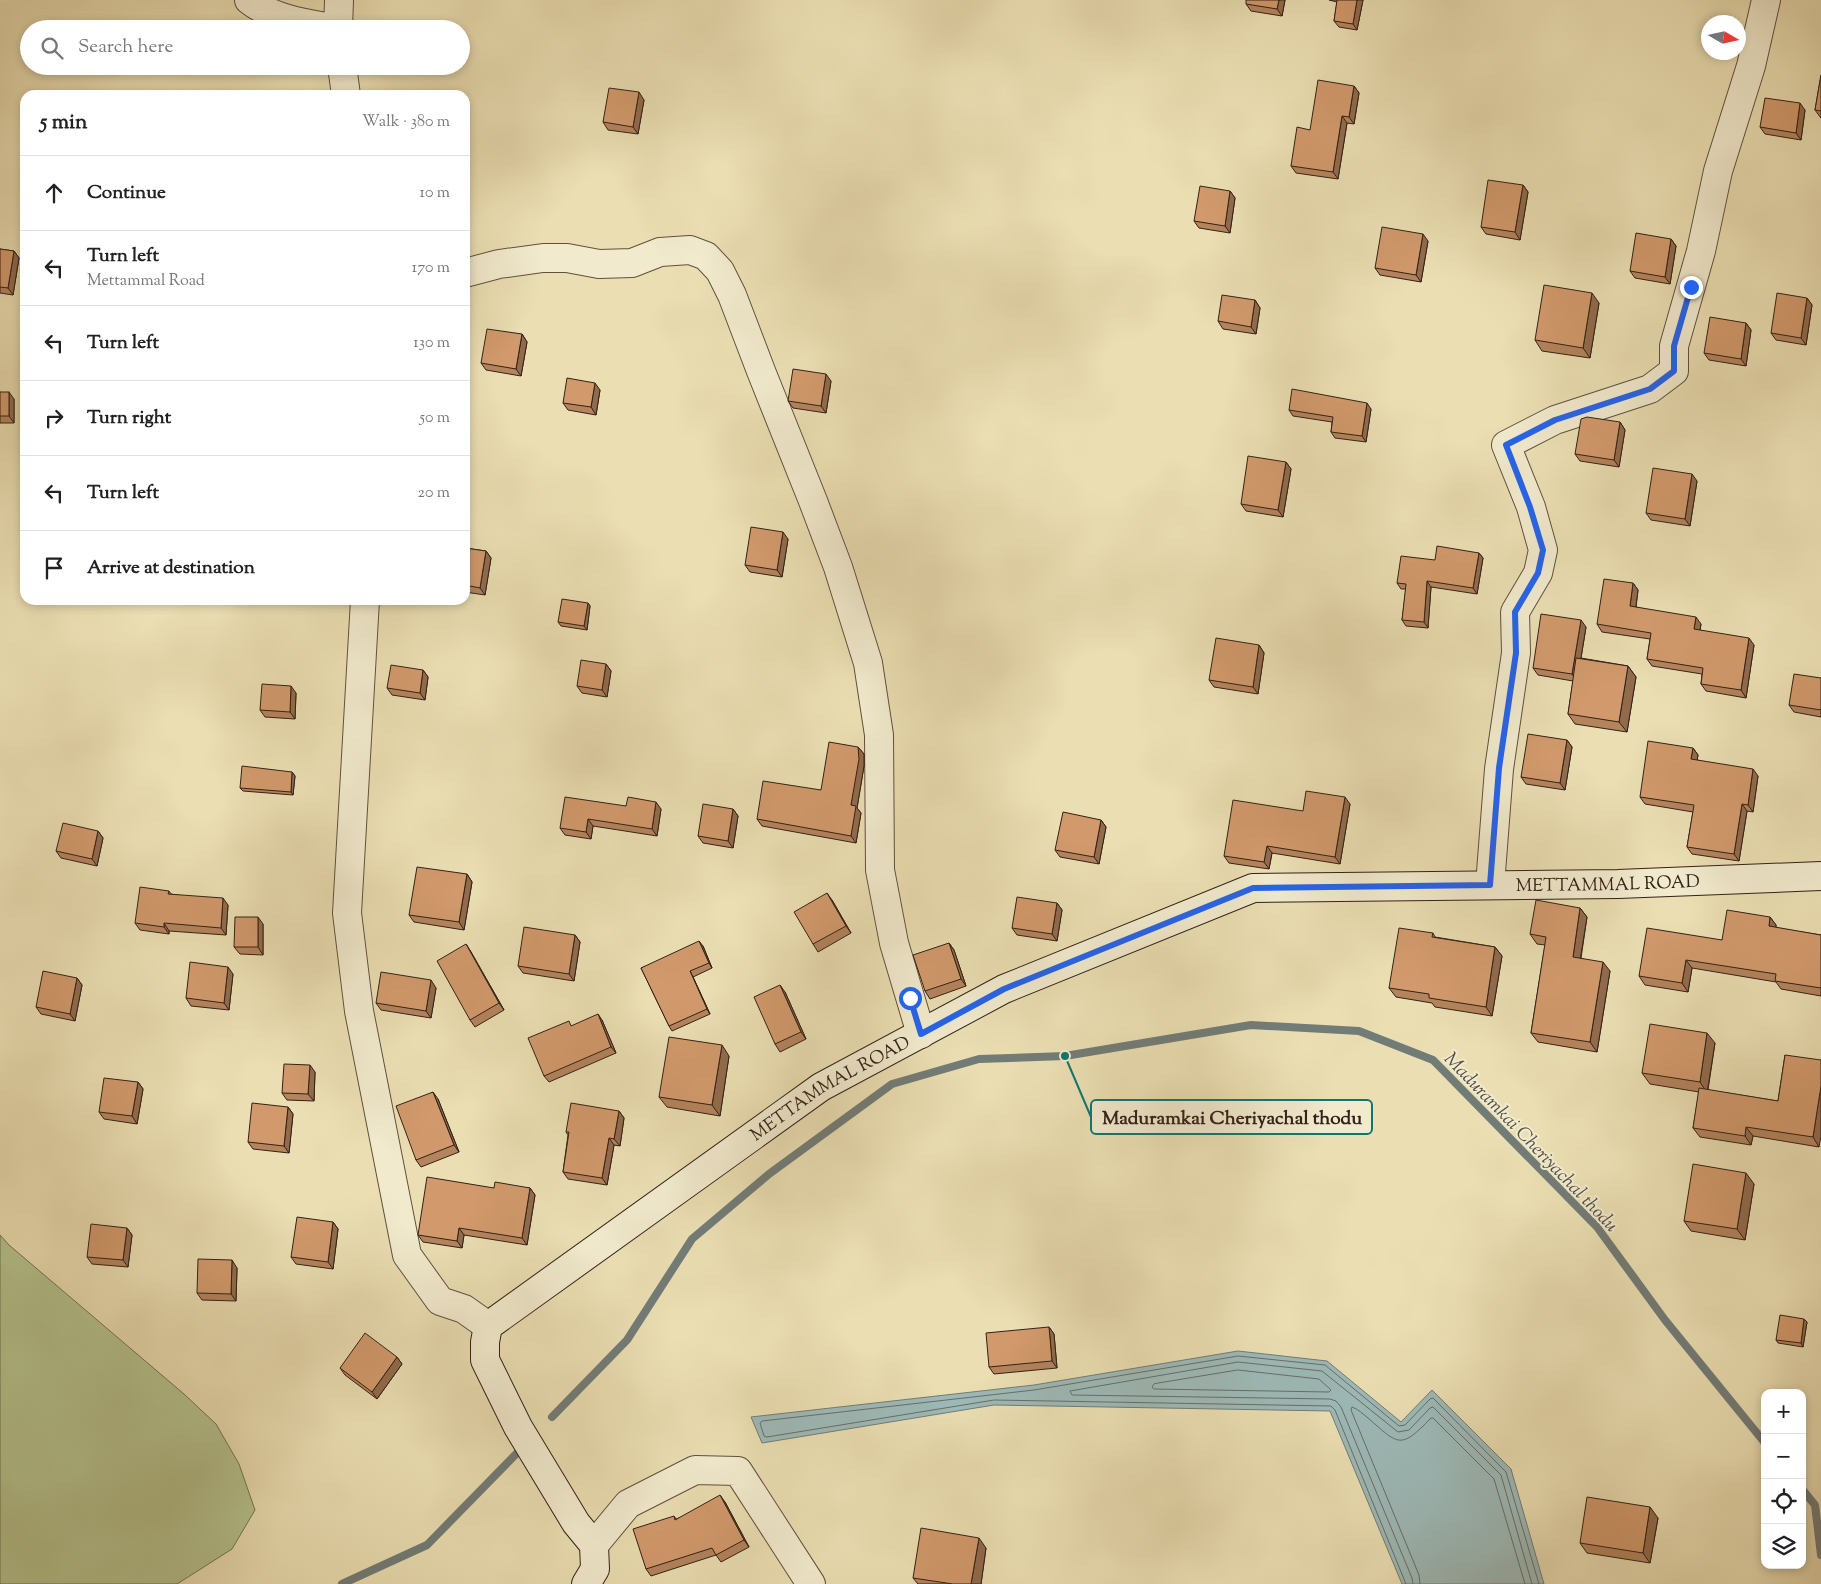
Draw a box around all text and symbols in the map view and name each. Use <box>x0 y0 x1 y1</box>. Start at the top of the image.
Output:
north arrow <box>1701 15 1746 60</box>
search box <box>20 20 470 75</box>
icon: search <box>38 34 66 62</box>
text: Search here <box>78 34 173 61</box>
text: 5 min <box>40 108 87 138</box>
text: Walk · 380 m <box>362 111 450 134</box>
icon: ahead <box>40 179 68 207</box>
text: Continue <box>87 180 166 207</box>
text: 10 m <box>420 182 450 205</box>
text: Turn left <box>87 243 159 270</box>
icon: left <box>40 254 68 282</box>
text: 170 m <box>412 257 450 280</box>
text: Mettammal Road <box>87 270 205 293</box>
route end <box>1680 276 1703 299</box>
icon: left <box>40 329 68 357</box>
text: Turn left <box>87 330 159 357</box>
text: 130 m <box>413 332 450 355</box>
icon: right <box>40 404 68 432</box>
text: Turn right <box>87 405 171 432</box>
text: 50 m <box>419 407 450 430</box>
icon: left <box>40 479 68 507</box>
text: Turn left <box>87 480 159 507</box>
text: 20 m <box>417 482 450 505</box>
icon: arrive <box>40 554 68 582</box>
text: Arrive at destination <box>87 555 255 582</box>
street label: METTAMMAL ROAD <box>1516 870 1700 900</box>
route start <box>899 987 922 1010</box>
street label: METTAMMAL ROAD <box>746 1031 915 1149</box>
water label: Maduramkai Cheriyachal thodu <box>1437 1047 1624 1239</box>
callout: Maduramkai Cheriyachal thodu <box>1091 1100 1372 1134</box>
text: Maduramkai Cheriyachal thodu <box>1102 1106 1362 1133</box>
map controls <box>1761 1389 1806 1569</box>
button: + <box>1761 1389 1806 1434</box>
button: − <box>1761 1434 1806 1479</box>
button: locate <box>1761 1479 1806 1524</box>
button: layers <box>1761 1524 1806 1569</box>

